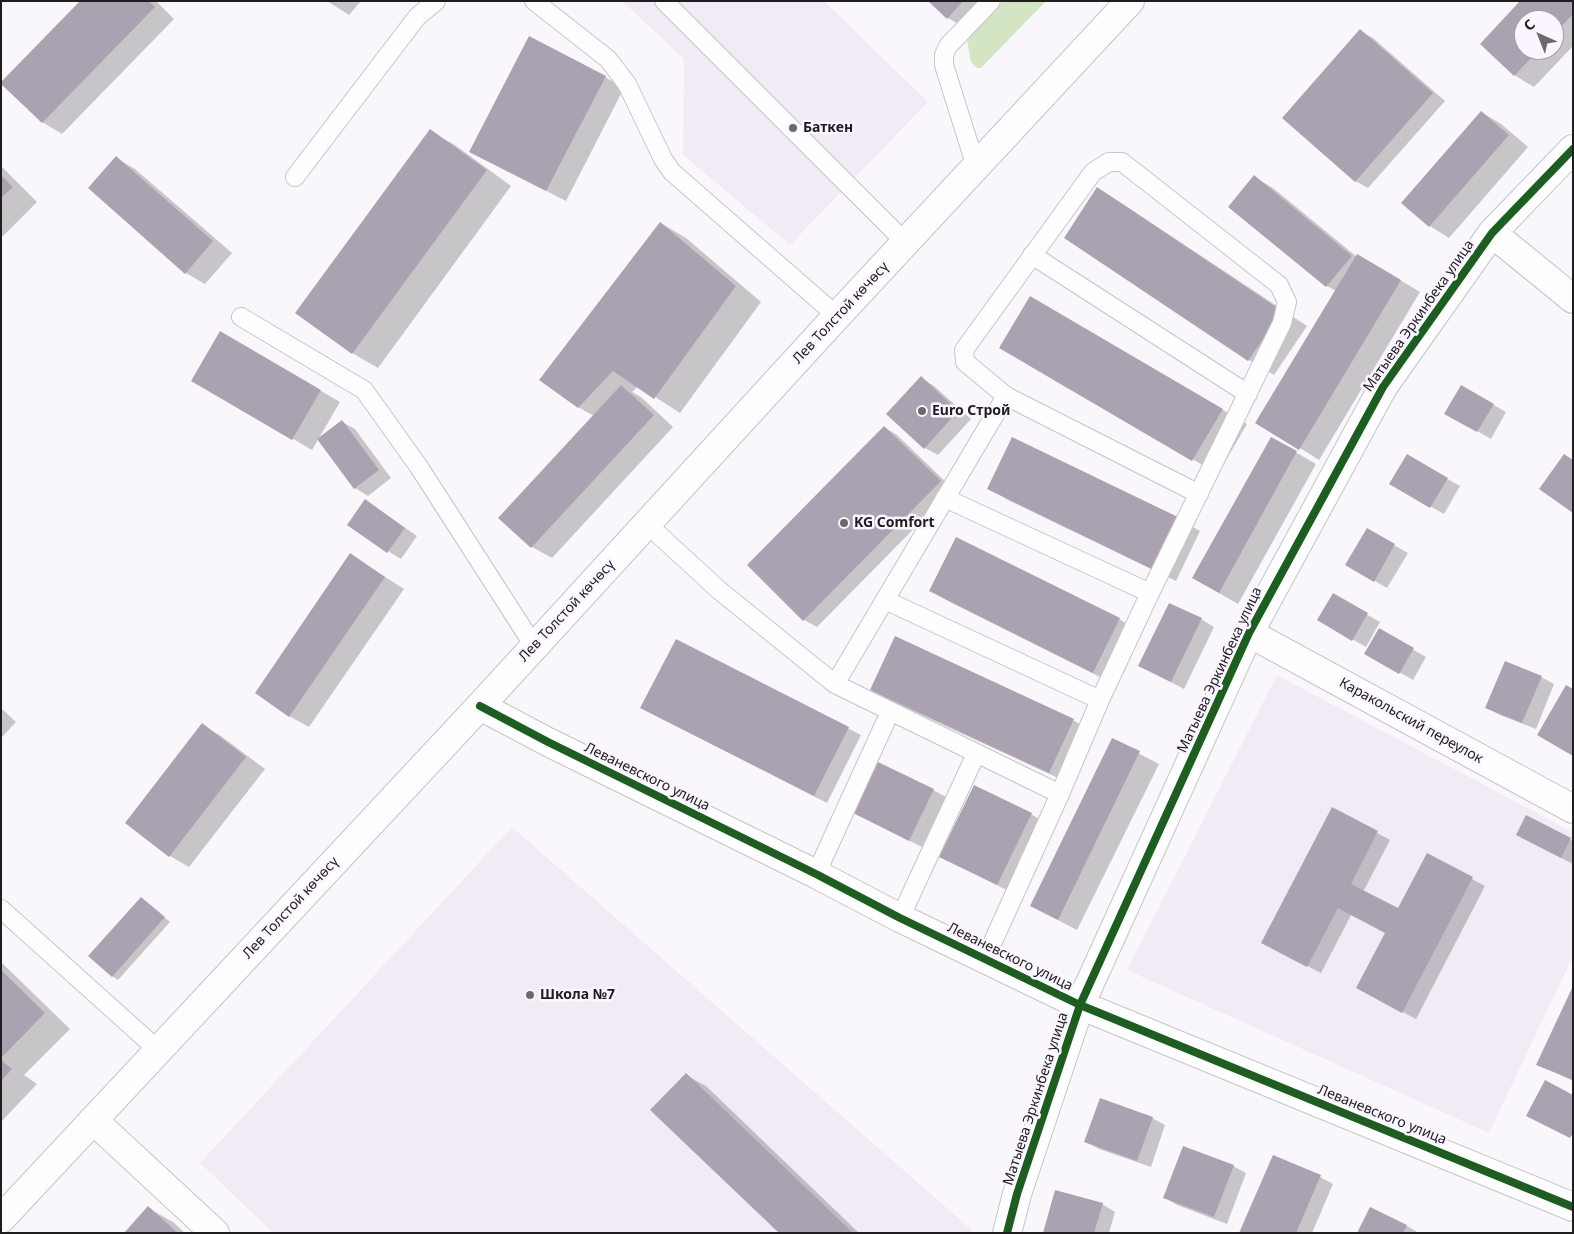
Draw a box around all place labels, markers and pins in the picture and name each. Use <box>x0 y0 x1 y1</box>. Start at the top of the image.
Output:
place label: Баткен <box>803 120 853 136</box>
marker: Баткен <box>787 122 799 134</box>
place label: Euro Строй <box>932 403 1010 419</box>
marker: Euro Строй <box>916 405 928 417</box>
place label: KG Comfort <box>854 515 935 531</box>
marker: KG Comfort <box>838 517 850 529</box>
place label: Школа №7 <box>540 987 615 1003</box>
marker: Школа №7 <box>524 989 536 1001</box>

